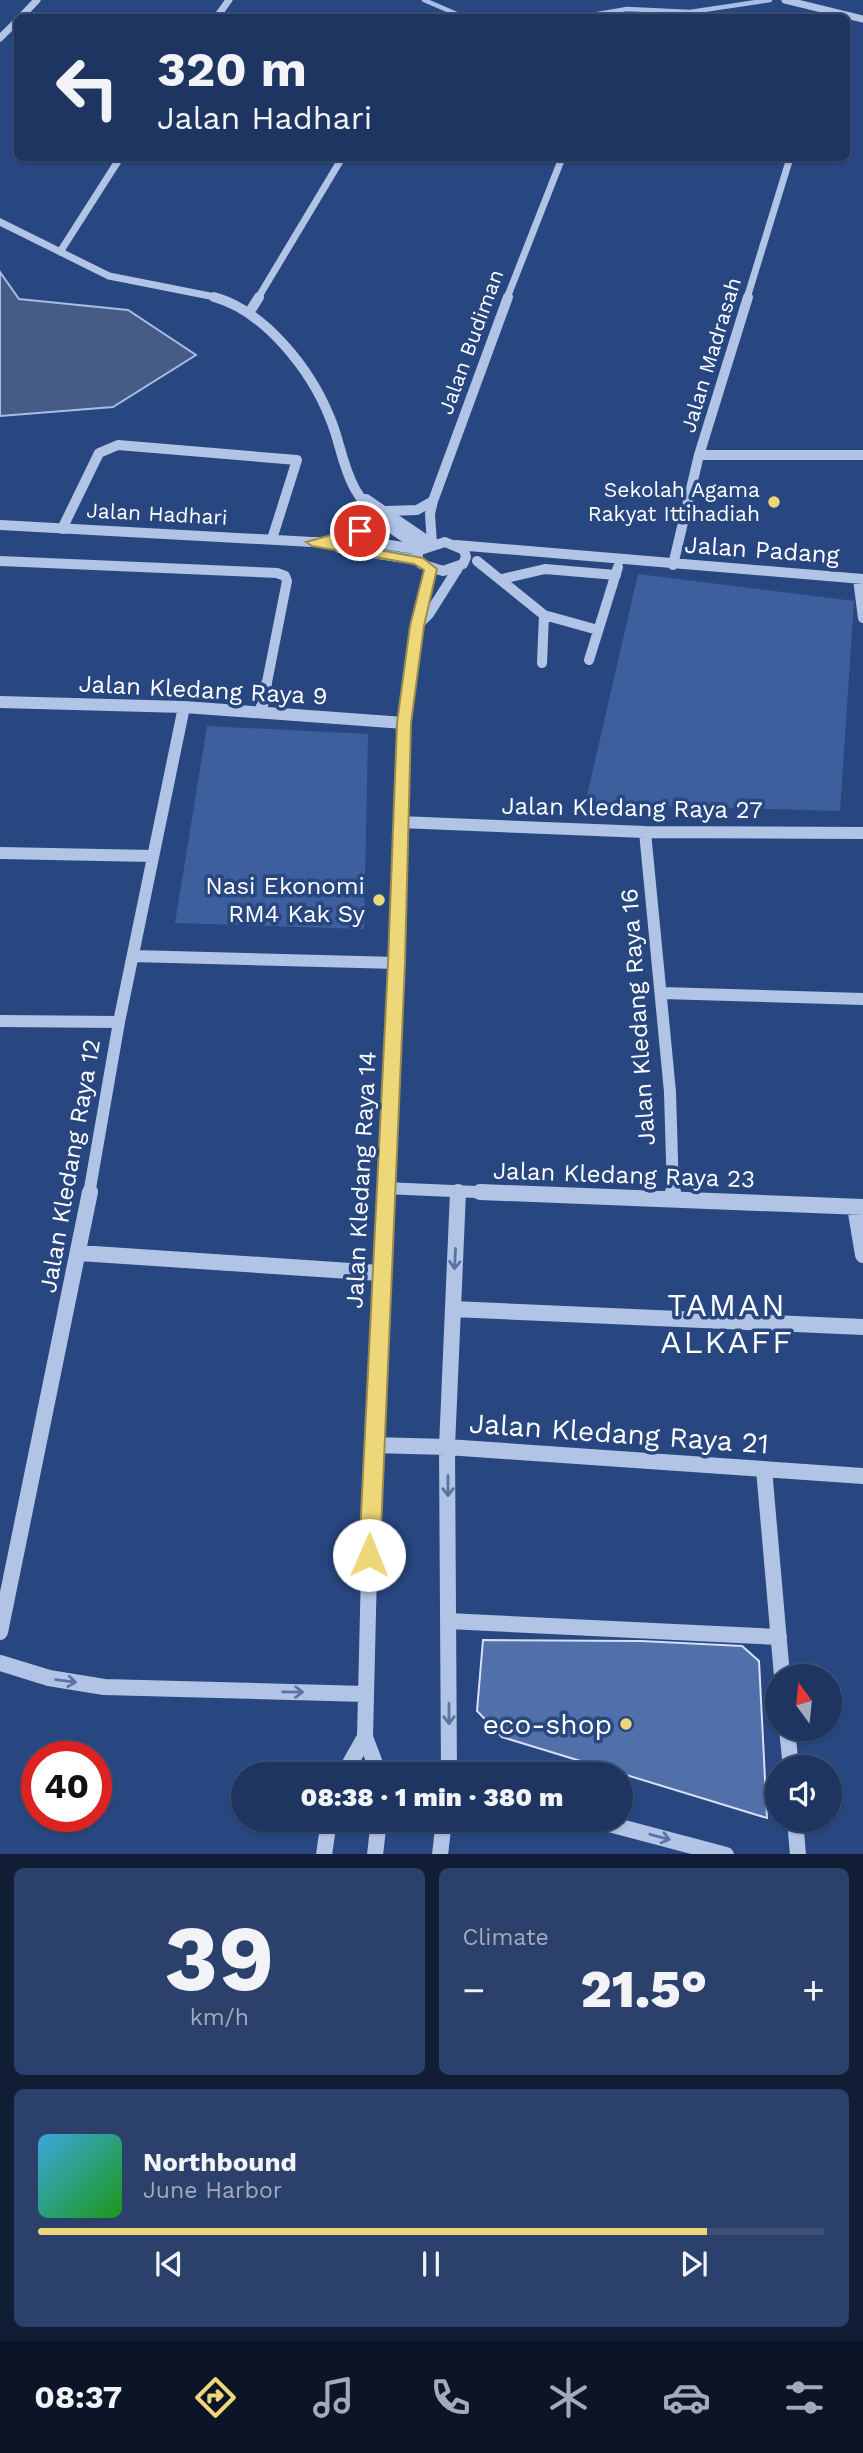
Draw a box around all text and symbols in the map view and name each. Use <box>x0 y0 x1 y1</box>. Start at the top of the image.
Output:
text: 320 m <box>157 40 307 98</box>
icon: left <box>42 42 133 133</box>
text: Jalan Hadhari <box>157 99 372 137</box>
street label: Jalan Budiman <box>433 266 508 418</box>
street label: Jalan Madrasah <box>675 274 746 435</box>
place label: Sekolah Agama Rakyat Ittihadiah <box>588 477 760 526</box>
marker: Sekolah Agama Rakyat Ittihadiah <box>766 494 782 510</box>
street label: Jalan Hadhari <box>86 497 228 530</box>
pin <box>330 501 390 561</box>
icon: arrive <box>341 512 379 550</box>
street label: Jalan Padang <box>684 531 841 569</box>
street label: Jalan Kledang Raya 9 <box>78 670 328 710</box>
street label: Jalan Kledang Raya 27 <box>501 792 763 824</box>
place label: Nasi Ekonomi RM4 Kak Sy <box>205 872 366 928</box>
street label: Jalan Kledang Raya 16 <box>615 887 661 1147</box>
marker: Nasi Ekonomi RM4 Kak Sy <box>371 892 387 908</box>
street label: Jalan Kledang Raya 12 <box>34 1037 106 1295</box>
street label: Jalan Kledang Raya 14 <box>340 1051 382 1309</box>
street label: Jalan Kledang Raya 23 <box>492 1156 756 1194</box>
one-way arrow <box>448 1247 461 1270</box>
district label: TAMAN ALKAFF <box>660 1286 794 1361</box>
street label: Jalan Kledang Raya 21 <box>468 1407 770 1460</box>
one-way arrow <box>441 1475 455 1498</box>
position arrow <box>332 1518 406 1592</box>
north arrow <box>765 1664 842 1741</box>
map controls <box>765 1664 842 1832</box>
one-way arrow <box>54 1675 77 1688</box>
one-way arrow <box>281 1685 304 1698</box>
one-way arrow <box>442 1702 456 1725</box>
place label: eco-shop <box>483 1708 612 1741</box>
marker: eco-shop <box>618 1716 634 1732</box>
speed limit sign: 40 <box>21 1741 112 1832</box>
button: sound <box>765 1755 842 1832</box>
text: 08:38 · 1 min · 380 m <box>301 1782 563 1812</box>
one-way arrow <box>648 1831 671 1844</box>
text: 39 <box>164 1905 274 2012</box>
text: Climate <box>463 1924 549 1951</box>
text: 21.5° <box>580 1959 707 2020</box>
text: − <box>463 1968 485 2012</box>
text: + <box>802 1968 825 2012</box>
text: km/h <box>190 2004 249 2031</box>
text: Northbound <box>143 2147 297 2177</box>
text: June Harbor <box>143 2177 282 2204</box>
icon: previous <box>150 2245 188 2283</box>
icon: pause <box>412 2245 450 2283</box>
icon: next <box>675 2245 713 2283</box>
icon: directions <box>191 2373 240 2422</box>
icon: music <box>309 2373 358 2422</box>
icon: phone <box>426 2373 475 2422</box>
icon: climate <box>544 2373 593 2422</box>
icon: car <box>662 2373 711 2422</box>
icon: filters <box>780 2373 829 2422</box>
text: 08:37 <box>34 2378 122 2416</box>

